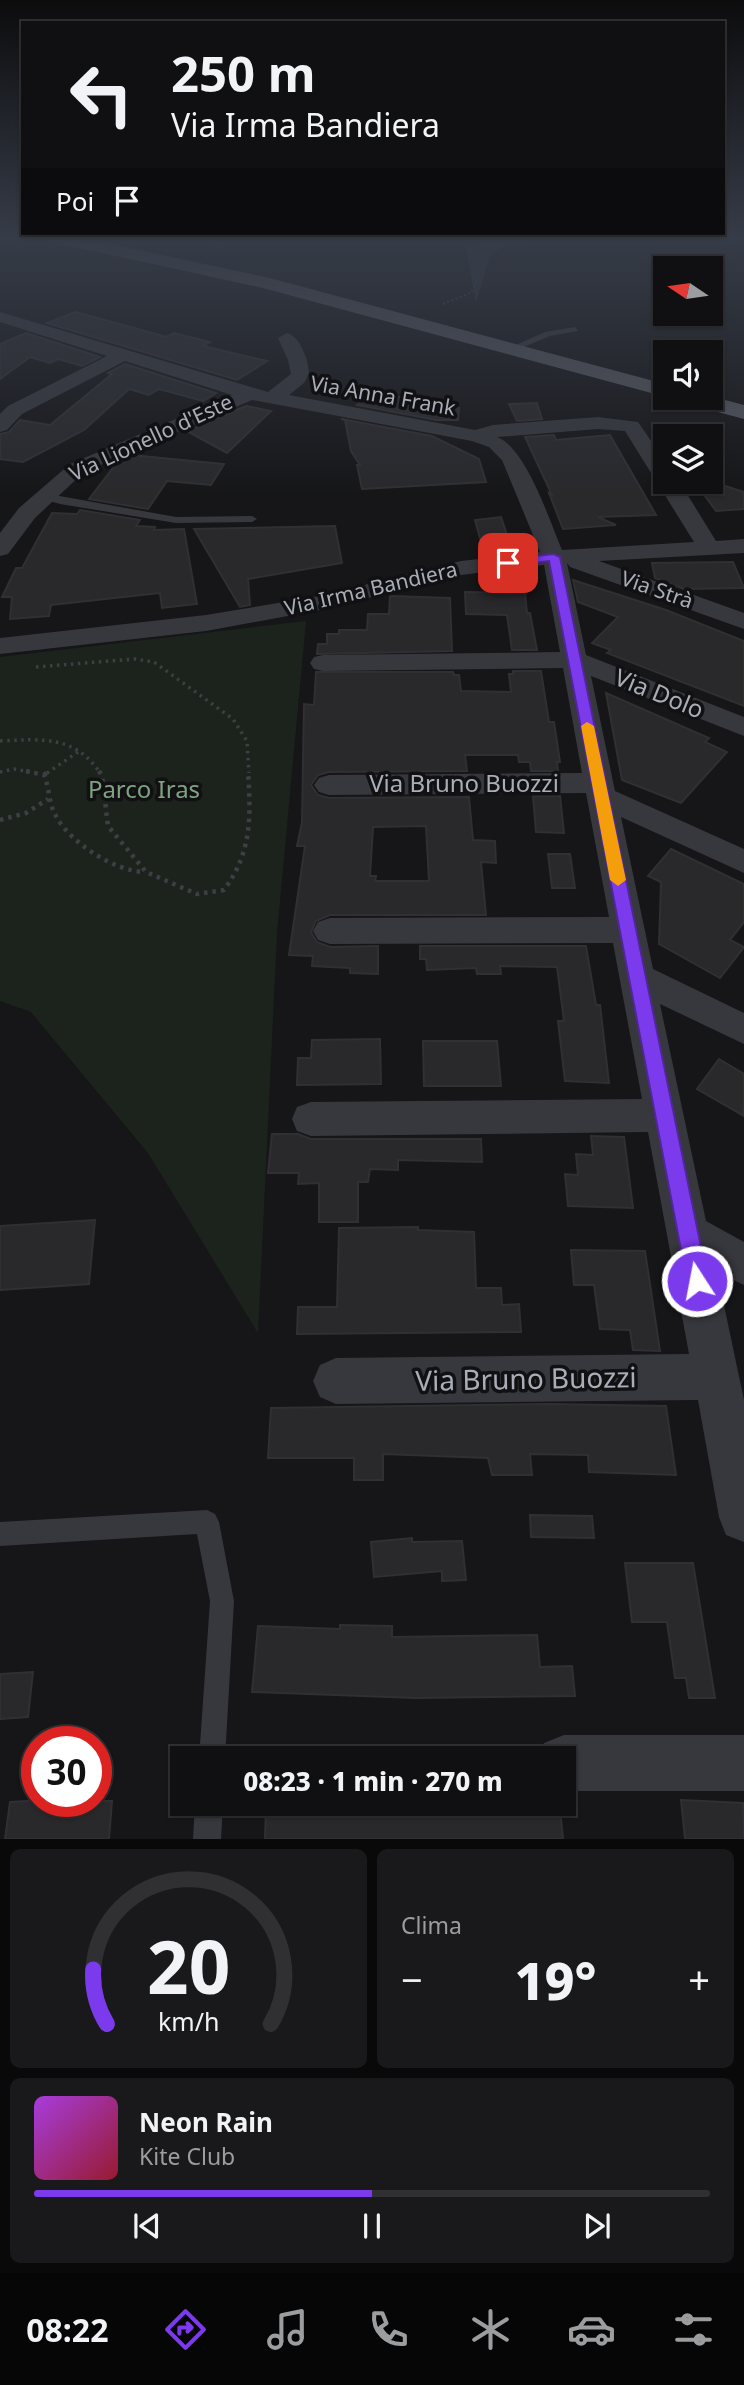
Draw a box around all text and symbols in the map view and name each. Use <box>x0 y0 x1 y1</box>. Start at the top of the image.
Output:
text: 250 m <box>171 40 316 106</box>
icon: left <box>56 49 147 140</box>
text: Via Irma Bandiera <box>171 103 440 146</box>
icon: arrive <box>108 182 146 220</box>
text: Poi <box>56 183 94 219</box>
north arrow <box>653 256 723 326</box>
map controls <box>653 256 723 494</box>
button: sound <box>653 340 723 410</box>
street label: Via Anna Frank <box>308 368 459 422</box>
street label: Via Lionello d'Este <box>64 387 237 487</box>
button: layers <box>653 424 723 494</box>
pin <box>478 533 538 593</box>
icon: arrive <box>489 544 527 582</box>
street label: Via Irma Bandiera <box>282 555 460 622</box>
street label: Via Strà <box>618 564 697 614</box>
street label: Via Dolo <box>610 660 709 725</box>
street label: Via Bruno Buozzi <box>369 766 559 799</box>
park label: Parco Iras <box>88 772 200 805</box>
position arrow <box>660 1244 734 1318</box>
street label: Via Bruno Buozzi <box>415 1357 637 1399</box>
speed limit sign: 30 <box>21 1726 112 1817</box>
text: 08:23 · 1 min · 270 m <box>243 1763 503 1799</box>
text: Clima <box>401 1909 462 1941</box>
text: 20 <box>147 1917 230 2016</box>
text: 19° <box>514 1944 597 2015</box>
text: − <box>401 1953 423 2005</box>
text: + <box>688 1953 710 2005</box>
text: km/h <box>158 2004 219 2038</box>
text: Neon Rain <box>139 2104 273 2140</box>
text: Kite Club <box>139 2140 235 2172</box>
icon: previous <box>128 2207 166 2245</box>
icon: pause <box>353 2207 391 2245</box>
icon: next <box>578 2207 616 2245</box>
icon: directions <box>161 2305 210 2354</box>
icon: music <box>263 2305 312 2354</box>
icon: phone <box>364 2305 413 2354</box>
icon: climate <box>466 2305 515 2354</box>
icon: car <box>567 2305 616 2354</box>
icon: filters <box>669 2305 718 2354</box>
text: 08:22 <box>26 2308 108 2351</box>

